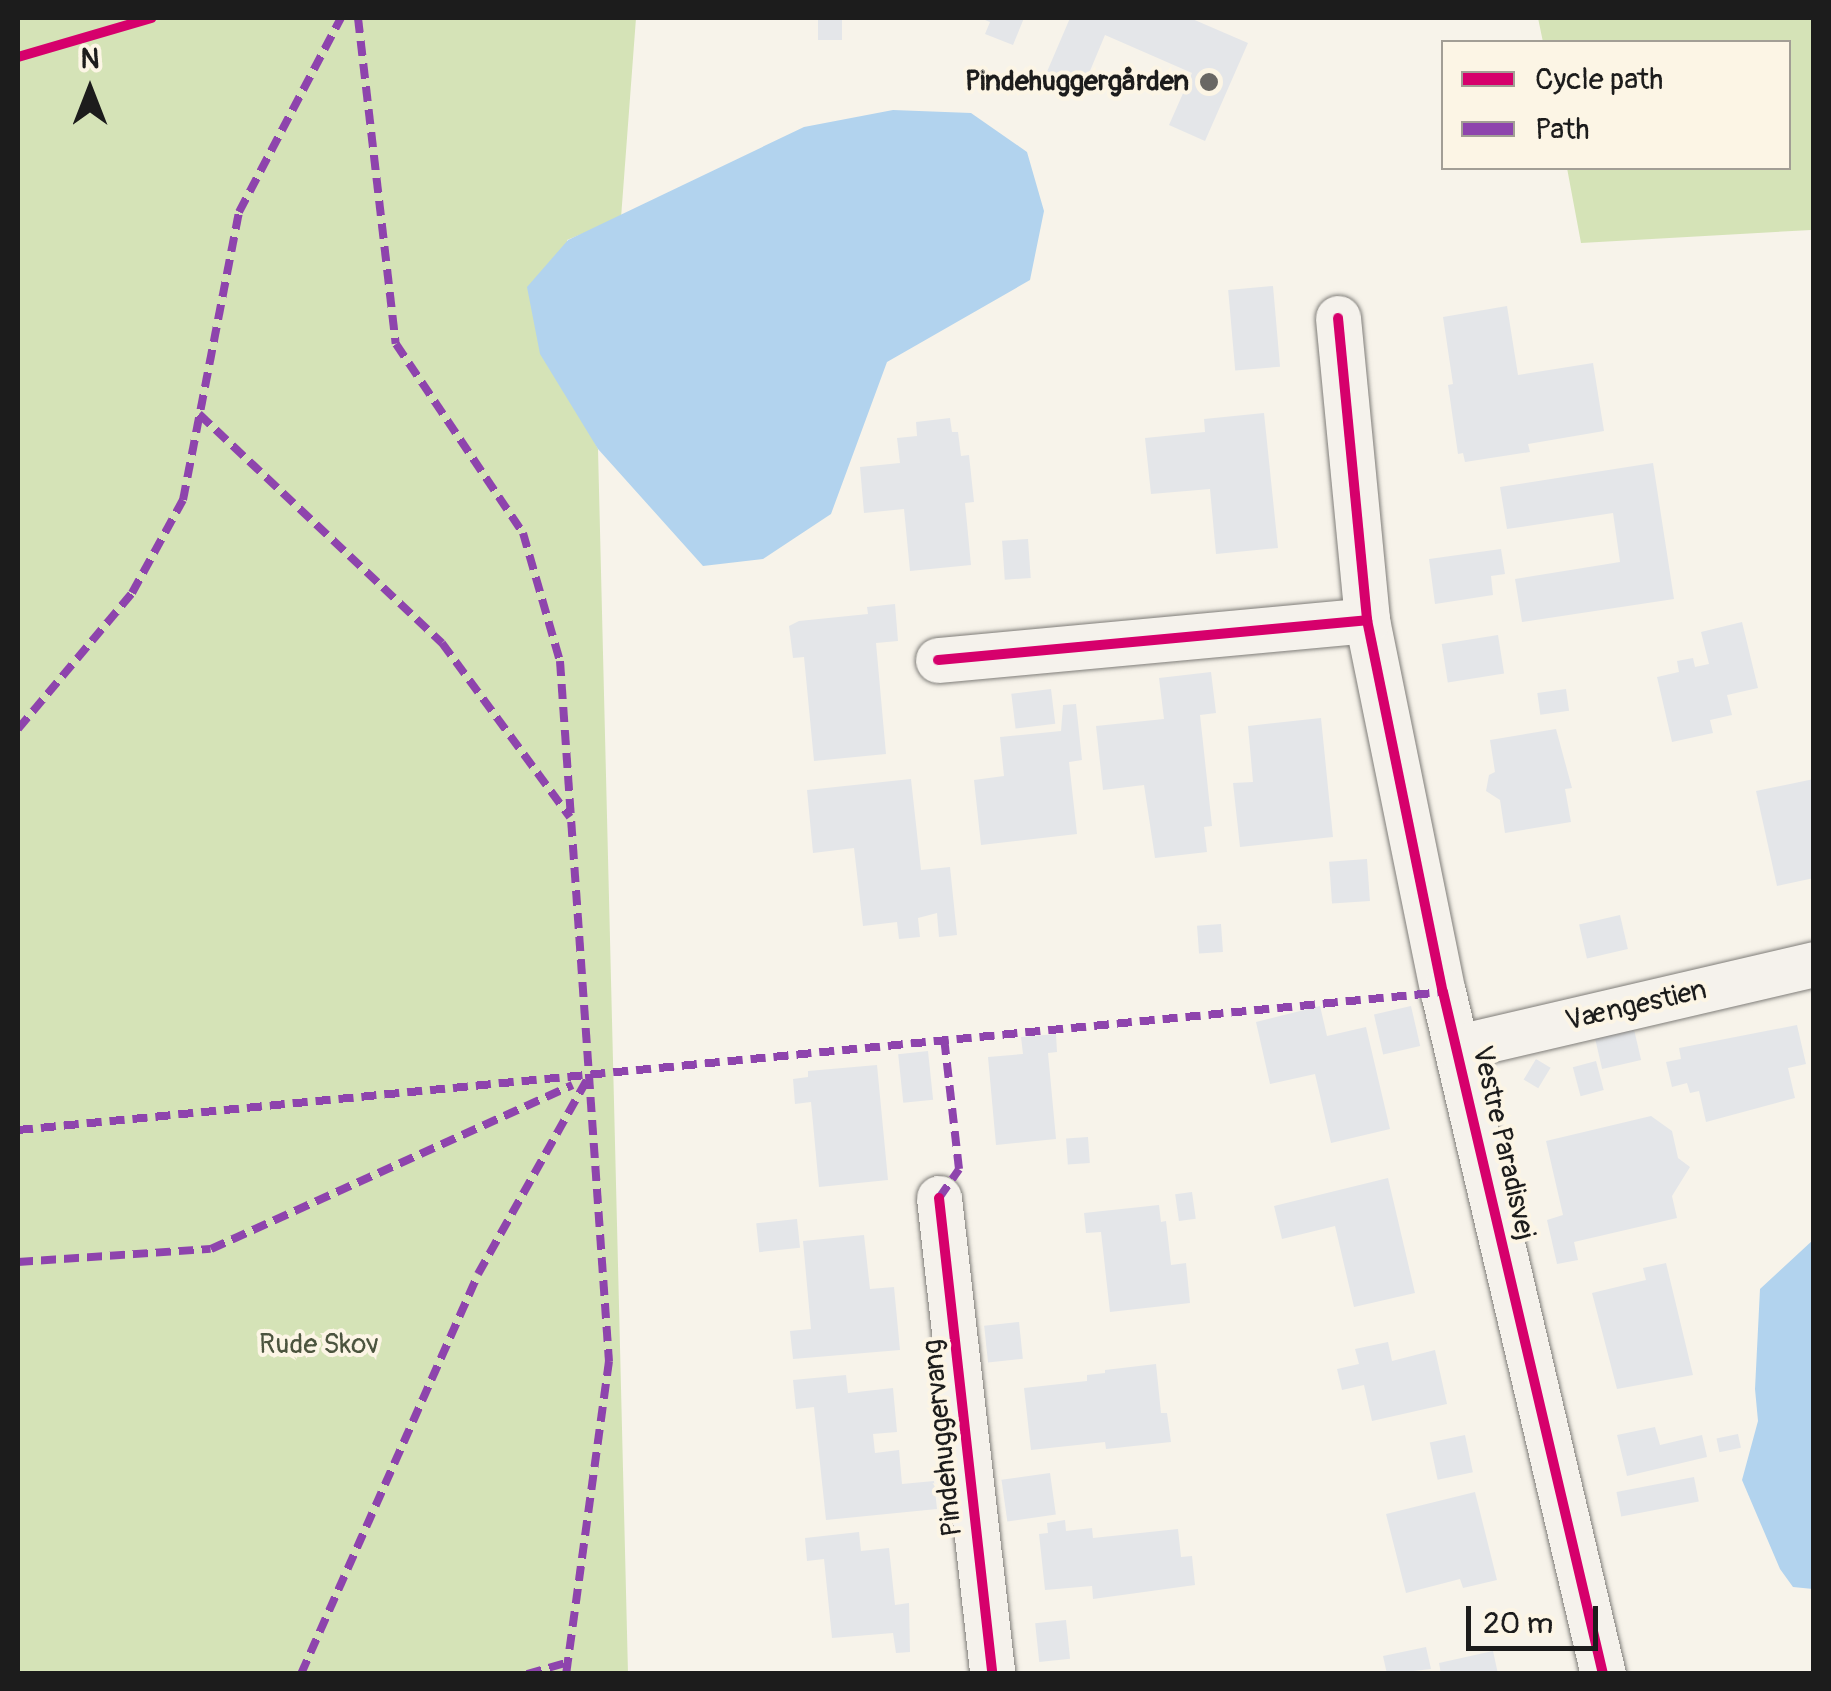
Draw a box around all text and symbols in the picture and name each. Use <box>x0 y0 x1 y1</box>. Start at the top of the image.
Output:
north arrow <box>40 40 140 140</box>
legend <box>1441 40 1791 170</box>
text: N <box>81 42 99 77</box>
text: Cycle path <box>1535 61 1663 98</box>
place label: Pindehuggergården <box>965 65 1189 99</box>
marker: Pindehuggergården <box>1198 71 1220 93</box>
text: Path <box>1535 111 1590 148</box>
street label: Vængestien <box>1562 973 1710 1039</box>
street label: Vestre Paradisvej <box>1464 1043 1542 1243</box>
park label: Rude Skov <box>259 1328 379 1362</box>
street label: Pindehuggervang <box>916 1338 970 1538</box>
scale bar <box>1471 1586 1604 1648</box>
text: 20 m <box>1483 1605 1553 1642</box>

